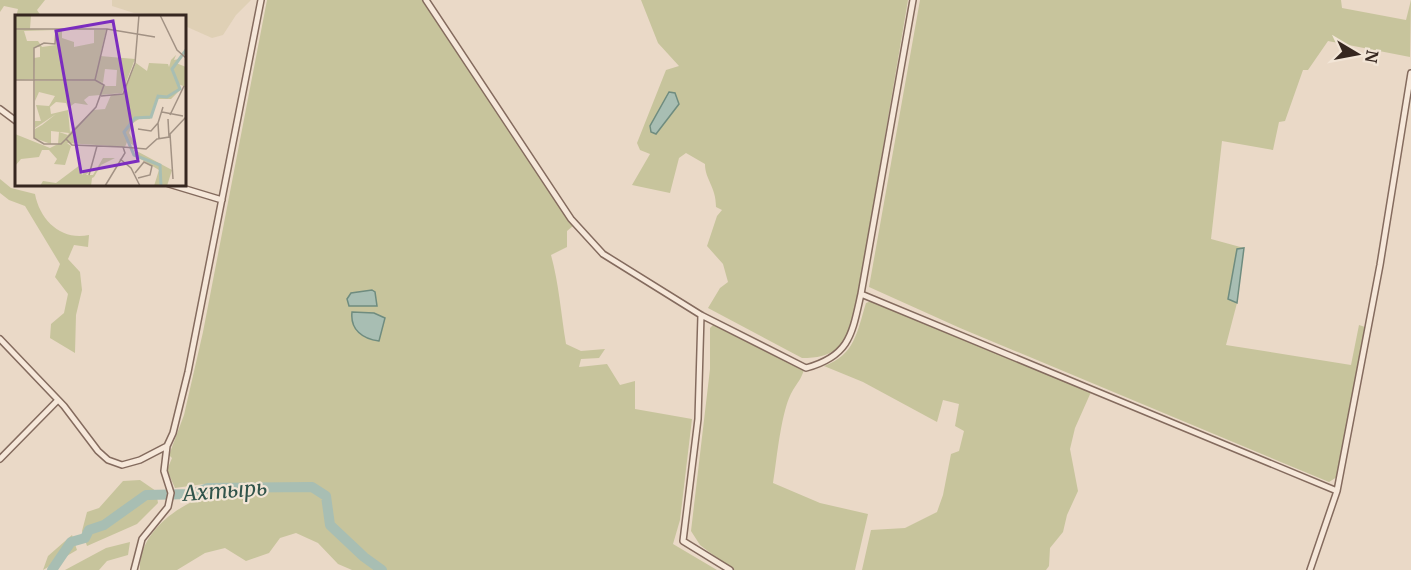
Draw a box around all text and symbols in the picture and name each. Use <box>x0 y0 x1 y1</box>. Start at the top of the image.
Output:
inset map <box>15 15 186 186</box>
north arrow <box>1327 24 1387 84</box>
text: N <box>1361 49 1383 65</box>
water label: Ахтырь <box>180 474 268 507</box>

